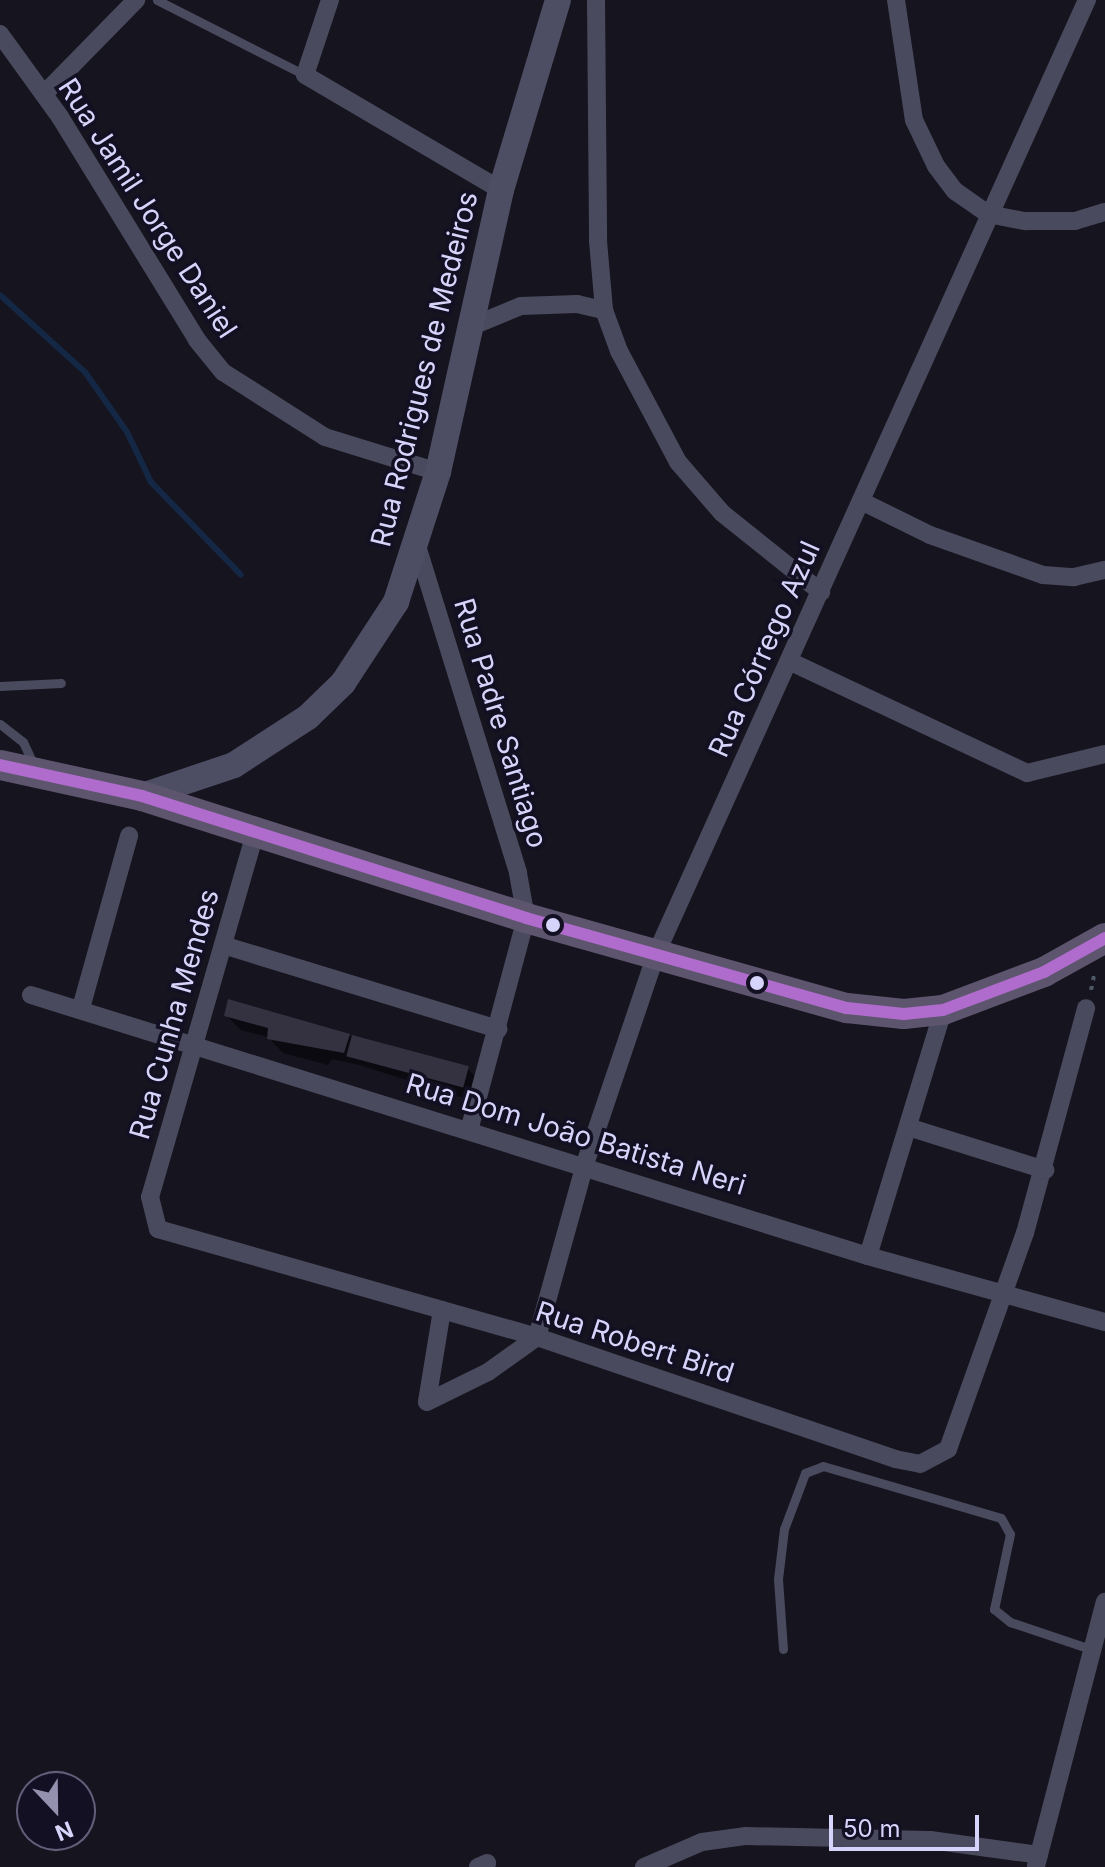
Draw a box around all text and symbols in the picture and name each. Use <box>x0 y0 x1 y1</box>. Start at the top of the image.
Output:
street label: Rua Jamil Jorge Daniel <box>52 72 244 344</box>
street label: Rua Rodrigues de Medeiros <box>364 188 484 550</box>
street label: Rua Córrego Azul <box>701 536 827 762</box>
street label: Rua Padre Santiago <box>447 594 555 852</box>
street label: Rua Cunha Mendes <box>122 885 226 1143</box>
unlabelled marker <box>545 917 561 933</box>
unlabelled marker <box>749 975 765 991</box>
street label: Rua Dom João Batista Neri <box>402 1066 750 1202</box>
street label: Rua Robert Bird <box>532 1294 738 1390</box>
north arrow <box>16 1771 96 1851</box>
scale bar <box>833 1799 983 1849</box>
text: 50 m <box>843 1814 901 1843</box>
text: N <box>52 1816 77 1847</box>

